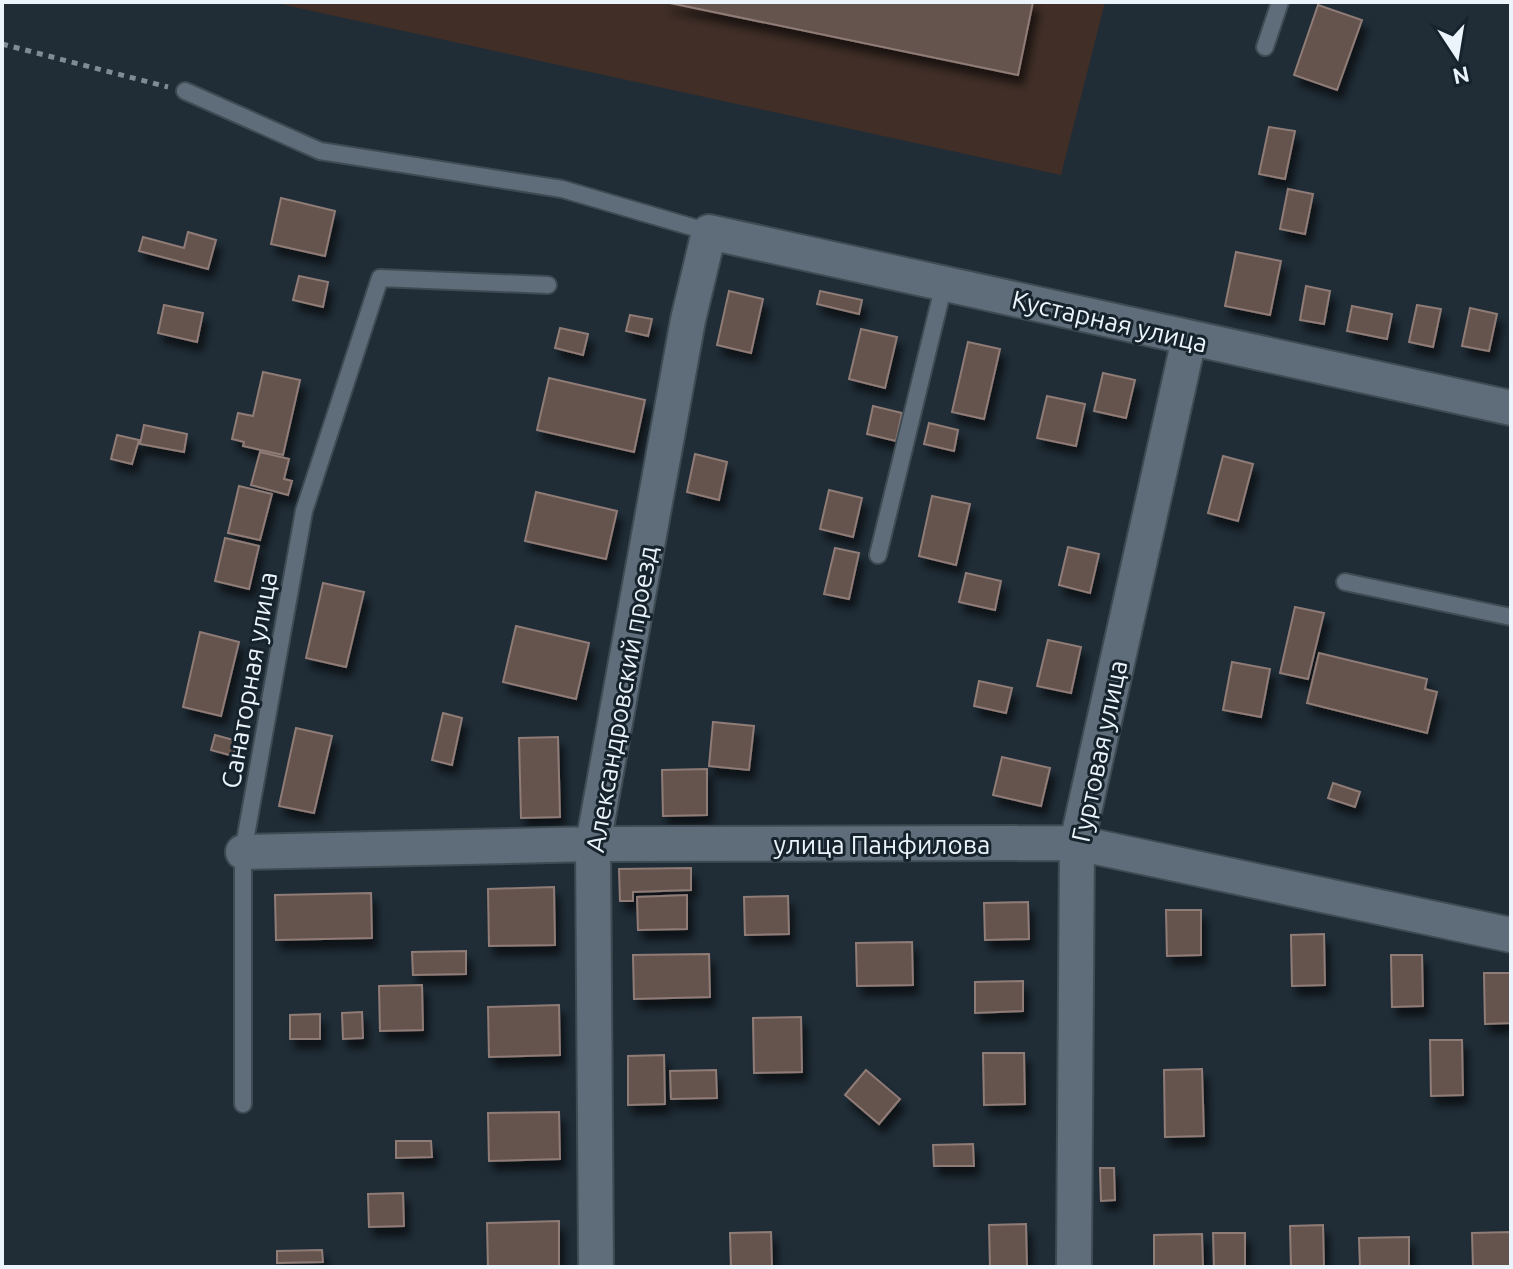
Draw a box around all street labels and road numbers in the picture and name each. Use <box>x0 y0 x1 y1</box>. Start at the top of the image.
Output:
street label: Кустарная улица <box>1009 284 1211 358</box>
street label: Александровский проезд <box>580 544 662 854</box>
street label: Санаторная улица <box>216 569 282 791</box>
street label: Гуртовая улица <box>1066 657 1132 845</box>
street label: улица Панфилова <box>774 830 990 859</box>

